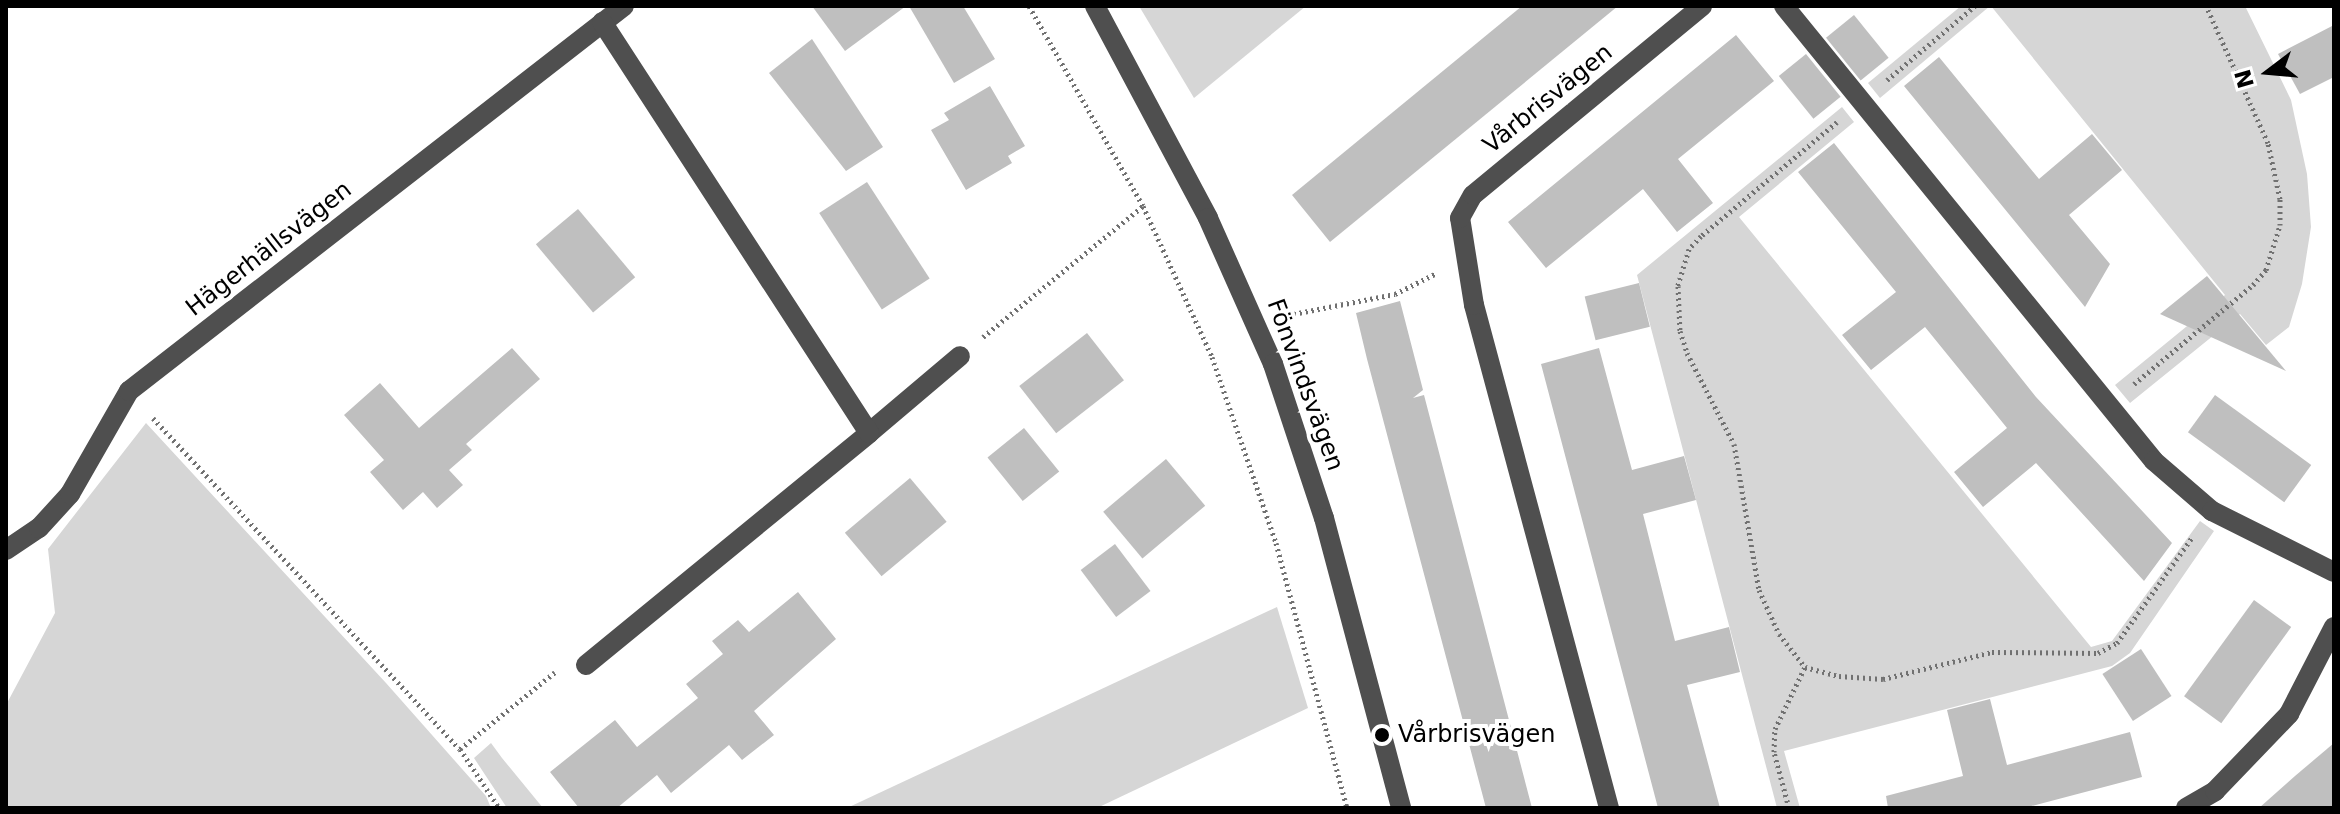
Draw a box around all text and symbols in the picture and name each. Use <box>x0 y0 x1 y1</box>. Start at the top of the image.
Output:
north arrow <box>2228 32 2308 112</box>
street label: Vårbrisvägen <box>1478 38 1618 160</box>
text: N <box>2230 66 2259 91</box>
street label: Hägerhällsvägen <box>181 175 357 323</box>
street label: Fönvindsvägen <box>1261 295 1349 475</box>
place label: Vårbrisvägen <box>1398 721 1556 749</box>
marker: Vårbrisvägen <box>1373 726 1391 744</box>

